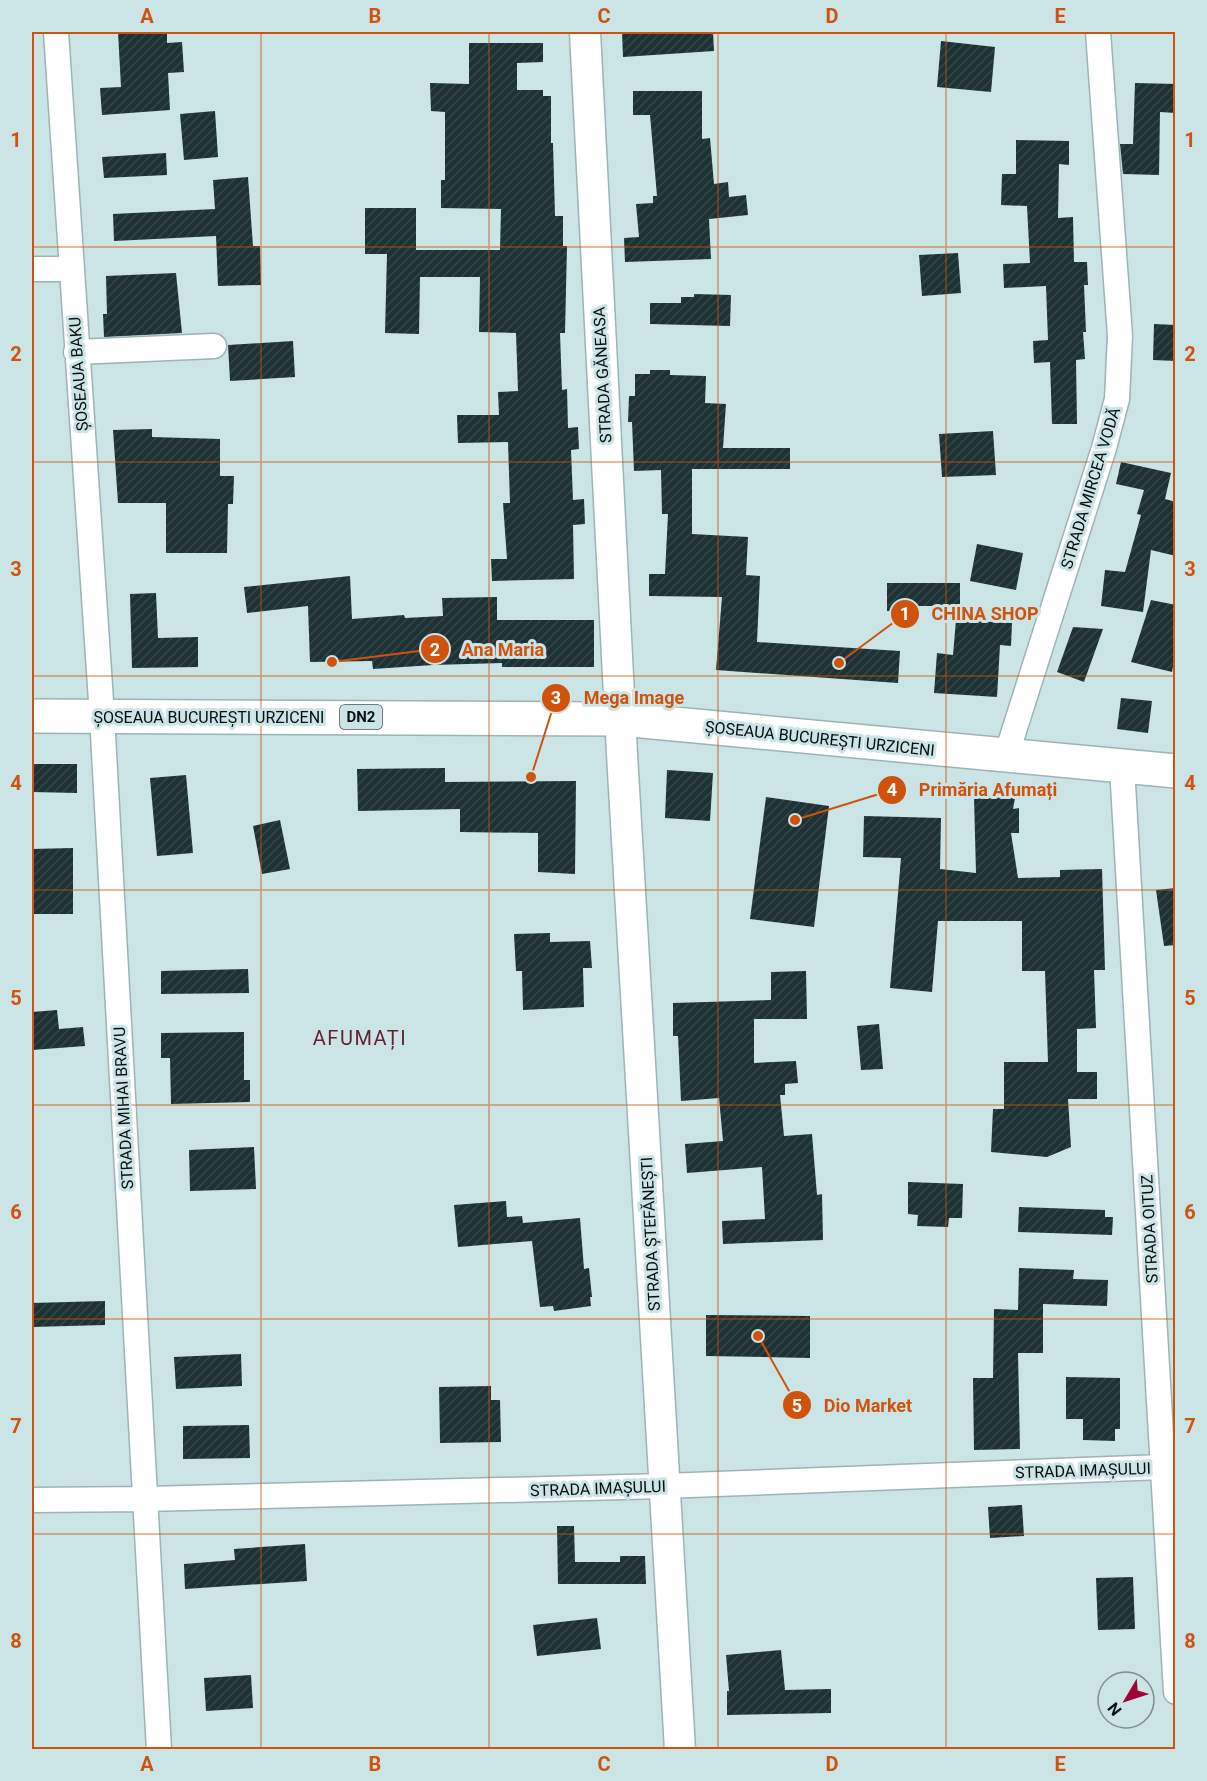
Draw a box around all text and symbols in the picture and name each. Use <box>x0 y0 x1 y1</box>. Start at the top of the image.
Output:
text: A <box>140 4 154 28</box>
text: B <box>369 4 381 28</box>
text: C <box>597 4 611 28</box>
text: D <box>826 4 839 28</box>
text: E <box>1054 4 1066 28</box>
text: 1 <box>10 128 22 152</box>
text: 1 <box>1184 128 1196 152</box>
street label: STRADA GĂNEASA <box>589 306 616 444</box>
street label: ȘOSEAUA BAKU <box>65 316 93 432</box>
text: 2 <box>10 342 22 366</box>
text: 2 <box>1184 342 1196 366</box>
street label: STRADA MIRCEA VODĂ <box>1057 404 1124 571</box>
text: 3 <box>10 557 22 581</box>
text: 3 <box>1184 557 1196 581</box>
callout: CHINA SHOP <box>890 596 1051 632</box>
text: 1 <box>900 603 910 624</box>
text: CHINA SHOP <box>932 603 1038 624</box>
callout: Ana Maria <box>420 631 556 667</box>
text: 2 <box>430 639 440 660</box>
text: Ana Maria <box>462 639 545 660</box>
callout: Mega Image <box>541 680 696 716</box>
text: 3 <box>551 687 561 708</box>
text: Mega Image <box>584 687 684 708</box>
road number: DN2 <box>340 705 382 729</box>
street label: ȘOSEAUA BUCUREȘTI URZICENI <box>94 708 324 728</box>
street label: ȘOSEAUA BUCUREȘTI URZICENI <box>704 717 936 761</box>
text: 4 <box>10 771 22 795</box>
text: 4 <box>1184 771 1196 795</box>
callout: Primăria Afumați <box>877 772 1070 808</box>
text: 4 <box>887 779 897 800</box>
text: Primăria Afumați <box>919 779 1057 801</box>
text: 5 <box>10 986 22 1010</box>
text: 5 <box>1184 986 1196 1010</box>
street label: STRADA MIHAI BRAVU <box>110 1026 137 1190</box>
district label: AFUMAȚI <box>313 1026 407 1051</box>
street label: STRADA ȘTEFĂNEȘTI <box>637 1156 665 1311</box>
street label: STRADA OITUZ <box>1137 1174 1162 1284</box>
text: 6 <box>10 1200 22 1224</box>
text: 6 <box>1184 1200 1196 1224</box>
callout: Dio Market <box>782 1387 924 1423</box>
text: 5 <box>792 1395 802 1416</box>
text: Dio Market <box>824 1395 912 1416</box>
text: 7 <box>10 1414 22 1438</box>
text: 7 <box>1184 1414 1196 1438</box>
street label: STRADA IMAȘULUI <box>1015 1459 1151 1483</box>
street label: STRADA IMAȘULUI <box>530 1477 666 1501</box>
text: 8 <box>10 1629 22 1653</box>
text: 8 <box>1184 1629 1196 1653</box>
north arrow <box>1096 1670 1156 1730</box>
text: N <box>1104 1699 1126 1719</box>
text: A <box>140 1752 154 1776</box>
text: B <box>369 1752 381 1776</box>
text: C <box>597 1752 611 1776</box>
text: D <box>826 1752 839 1776</box>
text: E <box>1054 1752 1066 1776</box>

